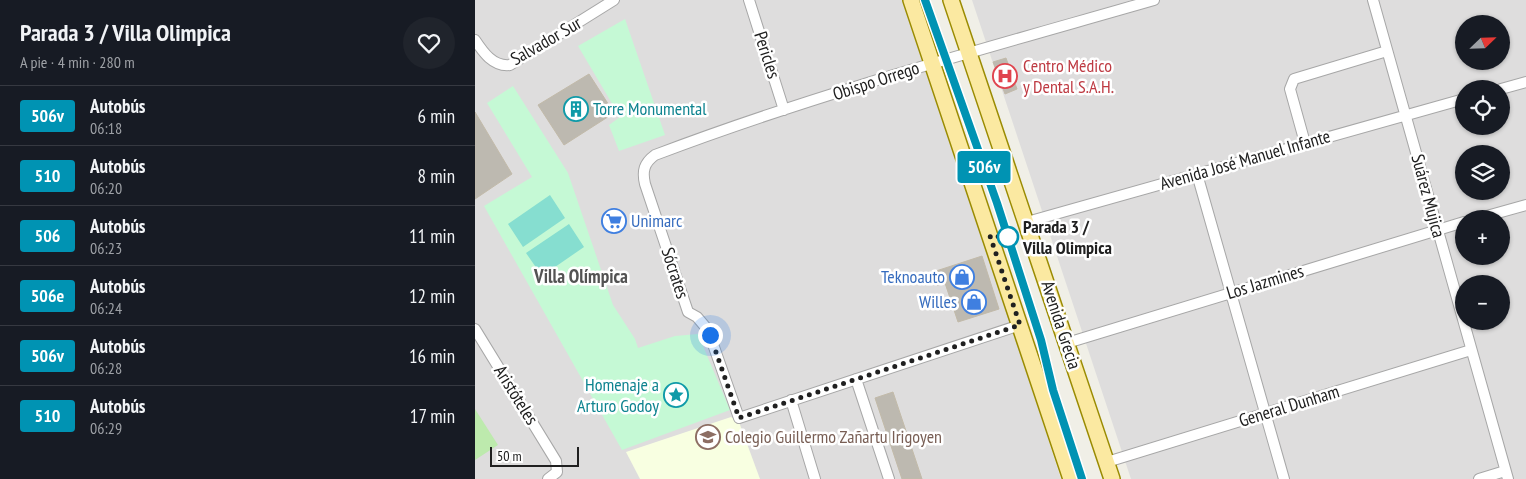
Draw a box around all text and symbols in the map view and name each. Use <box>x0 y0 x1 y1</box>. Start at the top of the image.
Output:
street label: Salvador Sur <box>506 11 585 70</box>
north arrow <box>1455 15 1510 70</box>
map controls <box>1455 15 1510 330</box>
text: Parada 3 / Villa Olimpica <box>20 17 231 48</box>
button: heart <box>403 17 455 69</box>
street label: Pericles <box>749 28 786 81</box>
text: A pie · 4 min · 280 m <box>20 52 135 72</box>
place label: Centro Médico y Dental S.A.H. <box>1023 54 1114 98</box>
street label: Obispo Orrego <box>830 56 922 105</box>
hospital icon: Centro Médico y Dental S.A.H. <box>992 63 1018 89</box>
button: locate <box>1455 80 1510 135</box>
text: Autobús <box>90 94 146 118</box>
building icon: Torre Monumental <box>563 96 589 122</box>
place label: Torre Monumental <box>593 97 707 120</box>
text: 506v <box>31 104 64 127</box>
text: 6 min <box>418 104 455 128</box>
text: 06:18 <box>90 118 122 138</box>
street label: Avenida José Manuel Infante <box>1157 124 1333 195</box>
button: layers <box>1455 145 1510 200</box>
line badge: 506v <box>949 151 1019 183</box>
street label: Suárez Mujica <box>1406 152 1451 240</box>
text: Autobús <box>90 154 146 178</box>
text: 506v <box>968 155 1001 178</box>
text: 510 <box>35 164 60 187</box>
text: 8 min <box>418 164 455 188</box>
text: 06:20 <box>90 178 122 198</box>
supermarket icon: Unimarc <box>601 208 627 234</box>
place label: Unimarc <box>631 209 683 232</box>
button: + <box>1455 210 1510 265</box>
text: Autobús <box>90 214 146 238</box>
place label: Parada 3 / Villa Olimpica <box>1022 215 1112 259</box>
text: 506 <box>35 224 60 247</box>
text: 11 min <box>409 224 455 248</box>
marker: Parada 3 / Villa Olimpica <box>997 226 1019 248</box>
text: 06:23 <box>90 238 122 258</box>
street label: Sócrates <box>656 244 695 301</box>
street label: Los Jazmines <box>1224 259 1306 304</box>
district label: Villa Olímpica <box>533 264 628 288</box>
shop icon: Teknoauto <box>949 264 975 290</box>
place label: Teknoauto <box>881 265 945 288</box>
text: Autobús <box>90 274 146 298</box>
button: − <box>1455 275 1510 330</box>
street label: Avenida Grecia <box>1036 278 1087 372</box>
text: 506e <box>31 284 64 307</box>
text: 12 min <box>409 284 455 308</box>
shop icon: Willes <box>961 289 987 315</box>
place label: Willes <box>919 290 957 313</box>
text: 06:24 <box>90 298 122 318</box>
your location <box>698 323 723 348</box>
text: Autobús <box>90 334 146 358</box>
text: 506v <box>31 344 64 367</box>
text: 16 min <box>409 344 455 368</box>
text: 06:28 <box>90 358 122 378</box>
street label: Aristóteles <box>489 361 544 429</box>
place label: Homenaje a Arturo Godoy <box>577 373 659 417</box>
street label: General Dunham <box>1236 379 1342 432</box>
place icon: Homenaje a Arturo Godoy <box>663 382 689 408</box>
text: Autobús <box>90 394 146 418</box>
text: 510 <box>35 404 60 427</box>
text: 17 min <box>410 404 455 428</box>
text: 06:29 <box>90 418 122 438</box>
school or university icon: Colegio Guillermo Zañartu Irigoyen <box>695 424 721 450</box>
place label: Colegio Guillermo Zañartu Irigoyen <box>725 425 942 448</box>
scale bar <box>490 444 579 467</box>
text: 50 m <box>497 447 522 465</box>

